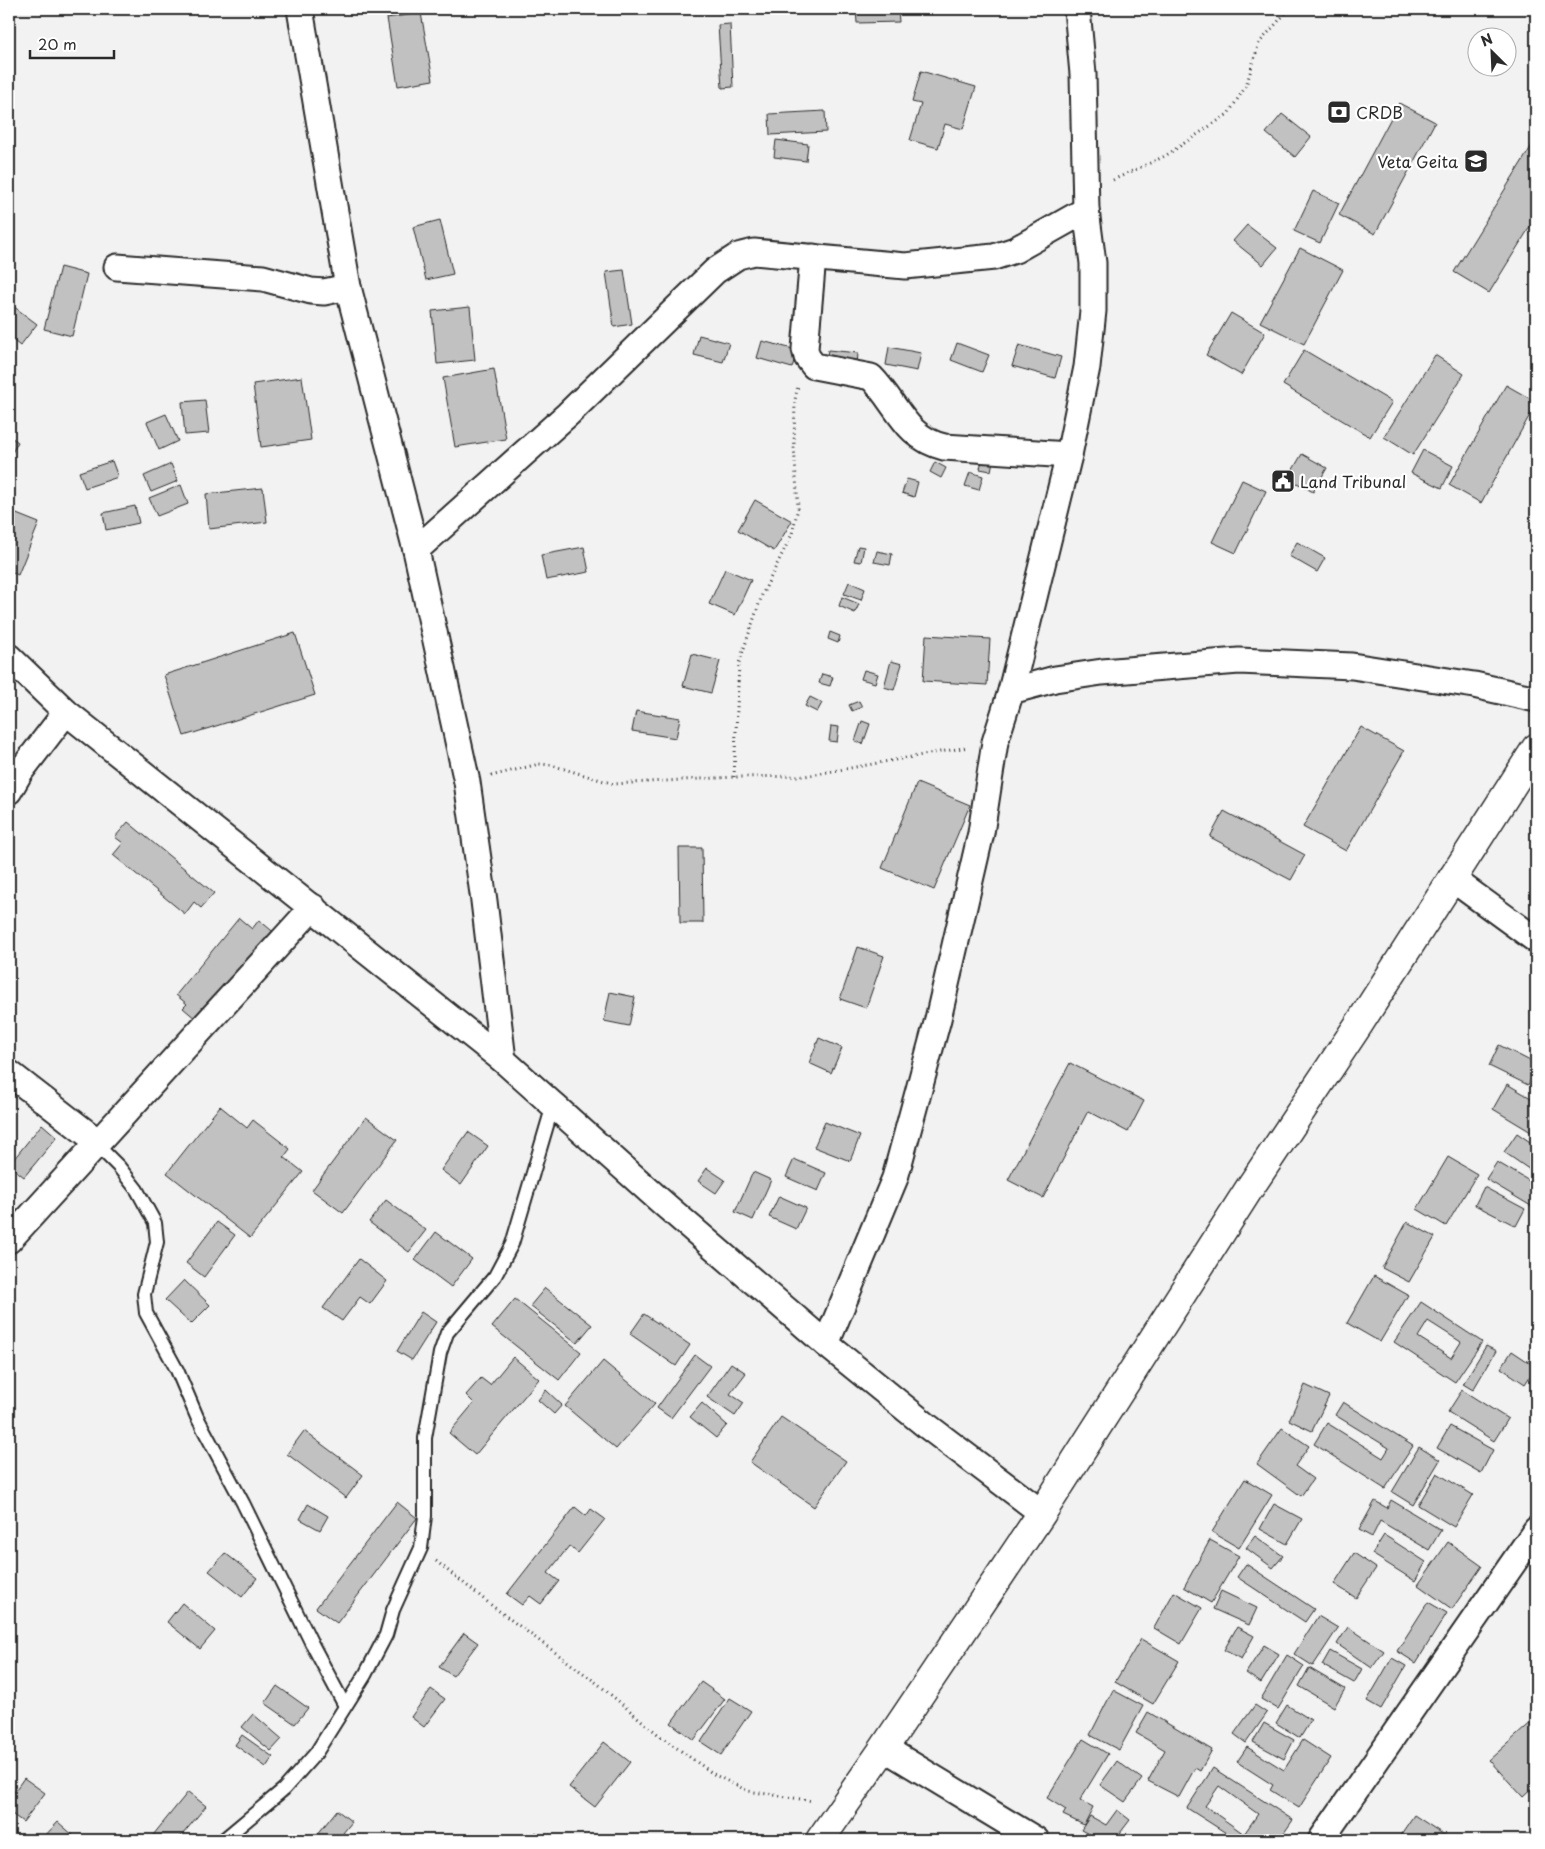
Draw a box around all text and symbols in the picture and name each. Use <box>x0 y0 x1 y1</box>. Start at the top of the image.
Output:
scale bar <box>30 28 114 60</box>
north arrow <box>1468 28 1518 78</box>
text: N <box>1477 28 1496 52</box>
text: 20 m <box>38 32 77 55</box>
bank icon: CRDB <box>1326 99 1352 125</box>
place label: CRDB <box>1356 100 1403 124</box>
school or university icon: Veta Geita <box>1463 148 1489 174</box>
place label: Veta Geita <box>1377 149 1458 173</box>
public building icon: Land Tribunal <box>1270 468 1296 494</box>
place label: Land Tribunal <box>1300 469 1406 493</box>

